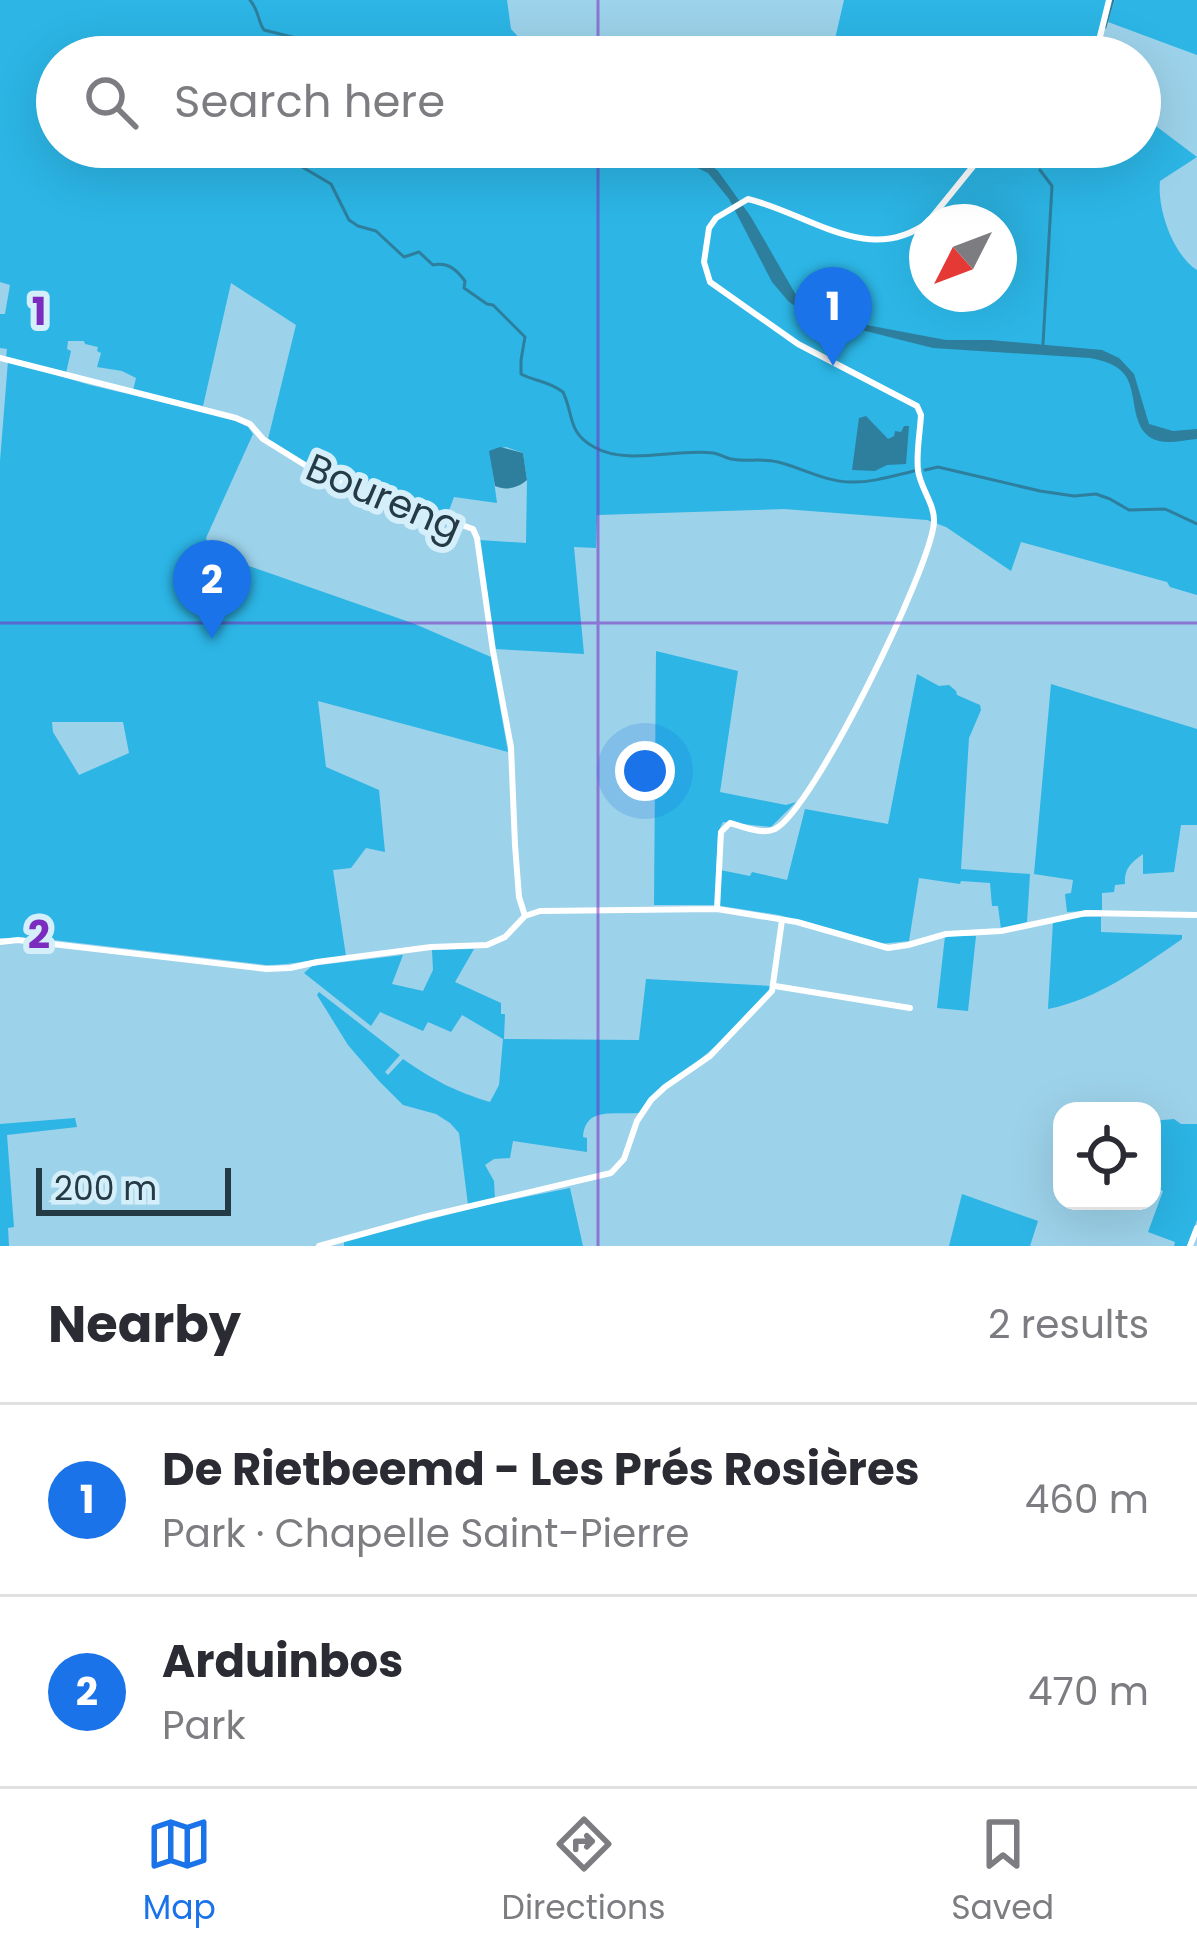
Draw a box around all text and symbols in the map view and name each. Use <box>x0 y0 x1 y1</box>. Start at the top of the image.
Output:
search box <box>36 36 1161 168</box>
icon: search <box>78 69 144 135</box>
text: Search here <box>174 70 445 133</box>
north arrow <box>909 204 1017 312</box>
pin: 1 <box>794 267 872 366</box>
text: 1 <box>32 284 46 339</box>
street label: Boureng <box>298 440 470 554</box>
pin: 2 <box>173 540 251 639</box>
your location <box>615 741 675 801</box>
text: 2 <box>28 907 50 962</box>
map controls <box>1053 1102 1161 1210</box>
button: locate <box>1053 1102 1161 1210</box>
scale bar <box>36 1162 231 1215</box>
text: 200 m <box>54 1165 157 1212</box>
text: Nearby <box>48 1288 241 1360</box>
text: 2 results <box>988 1297 1149 1352</box>
text: De Rietbeemd - Les Prés Rosières <box>162 1438 920 1501</box>
text: 1 <box>80 1472 94 1527</box>
text: 460 m <box>1025 1472 1149 1527</box>
text: Park · Chapelle Saint-Pierre <box>162 1506 690 1561</box>
text: Arduinbos <box>162 1630 403 1693</box>
text: 2 <box>76 1664 98 1719</box>
text: 470 m <box>1028 1664 1149 1719</box>
text: Park <box>162 1698 246 1753</box>
tab: Map <box>143 1811 216 1933</box>
tab: Directions <box>502 1811 665 1933</box>
tab: Saved <box>951 1811 1054 1933</box>

